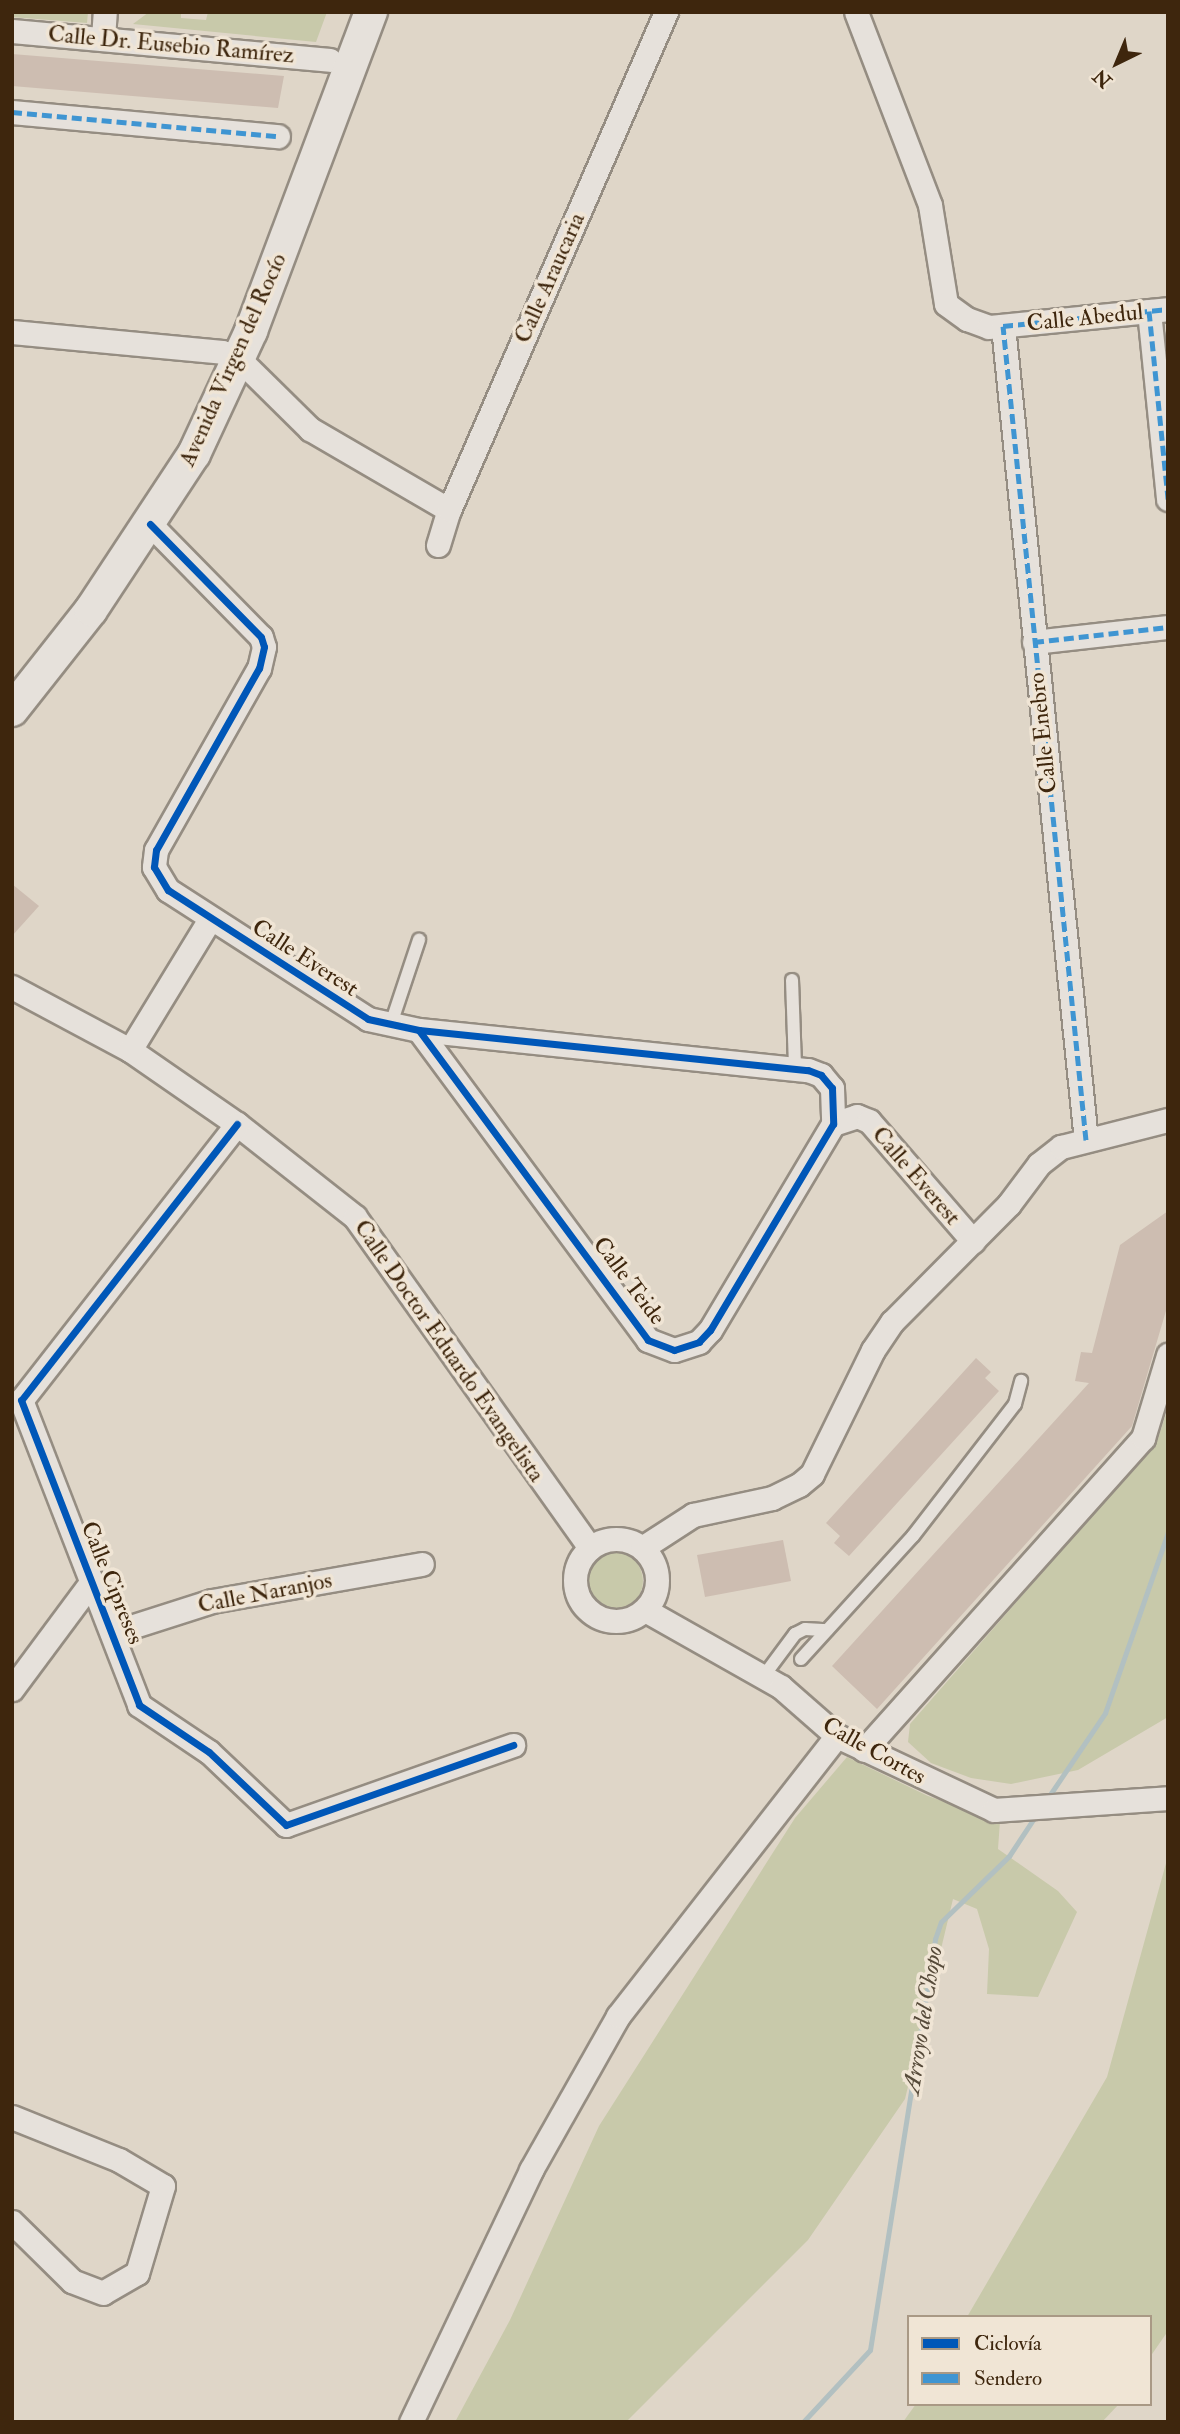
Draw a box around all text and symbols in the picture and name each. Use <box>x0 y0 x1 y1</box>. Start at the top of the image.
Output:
street label: Calle Dr. Eusebio Ramírez <box>47 20 295 70</box>
north arrow <box>1082 28 1152 98</box>
text: N <box>1088 64 1117 93</box>
street label: Calle Araucaria <box>509 209 591 347</box>
street label: Avenida Virgen del Rocío <box>173 249 293 471</box>
street label: Calle Abedul <box>1025 298 1145 338</box>
street label: Calle Enebro <box>1023 671 1063 795</box>
street label: Calle Everest <box>247 913 363 1003</box>
street label: Calle Everest <box>866 1121 966 1231</box>
street label: Calle Doctor Eduardo Evangelista <box>348 1215 550 1487</box>
street label: Calle Teide <box>587 1232 671 1330</box>
street label: Calle Cipreses <box>75 1518 149 1648</box>
street label: Calle Naranjos <box>196 1566 334 1620</box>
street label: Calle Cortes <box>818 1711 930 1791</box>
water label: Arroyo del Chopo <box>897 1944 949 2096</box>
legend <box>907 2315 1152 2406</box>
text: Ciclovía <box>974 2330 1042 2357</box>
text: Sendero <box>974 2365 1042 2392</box>

